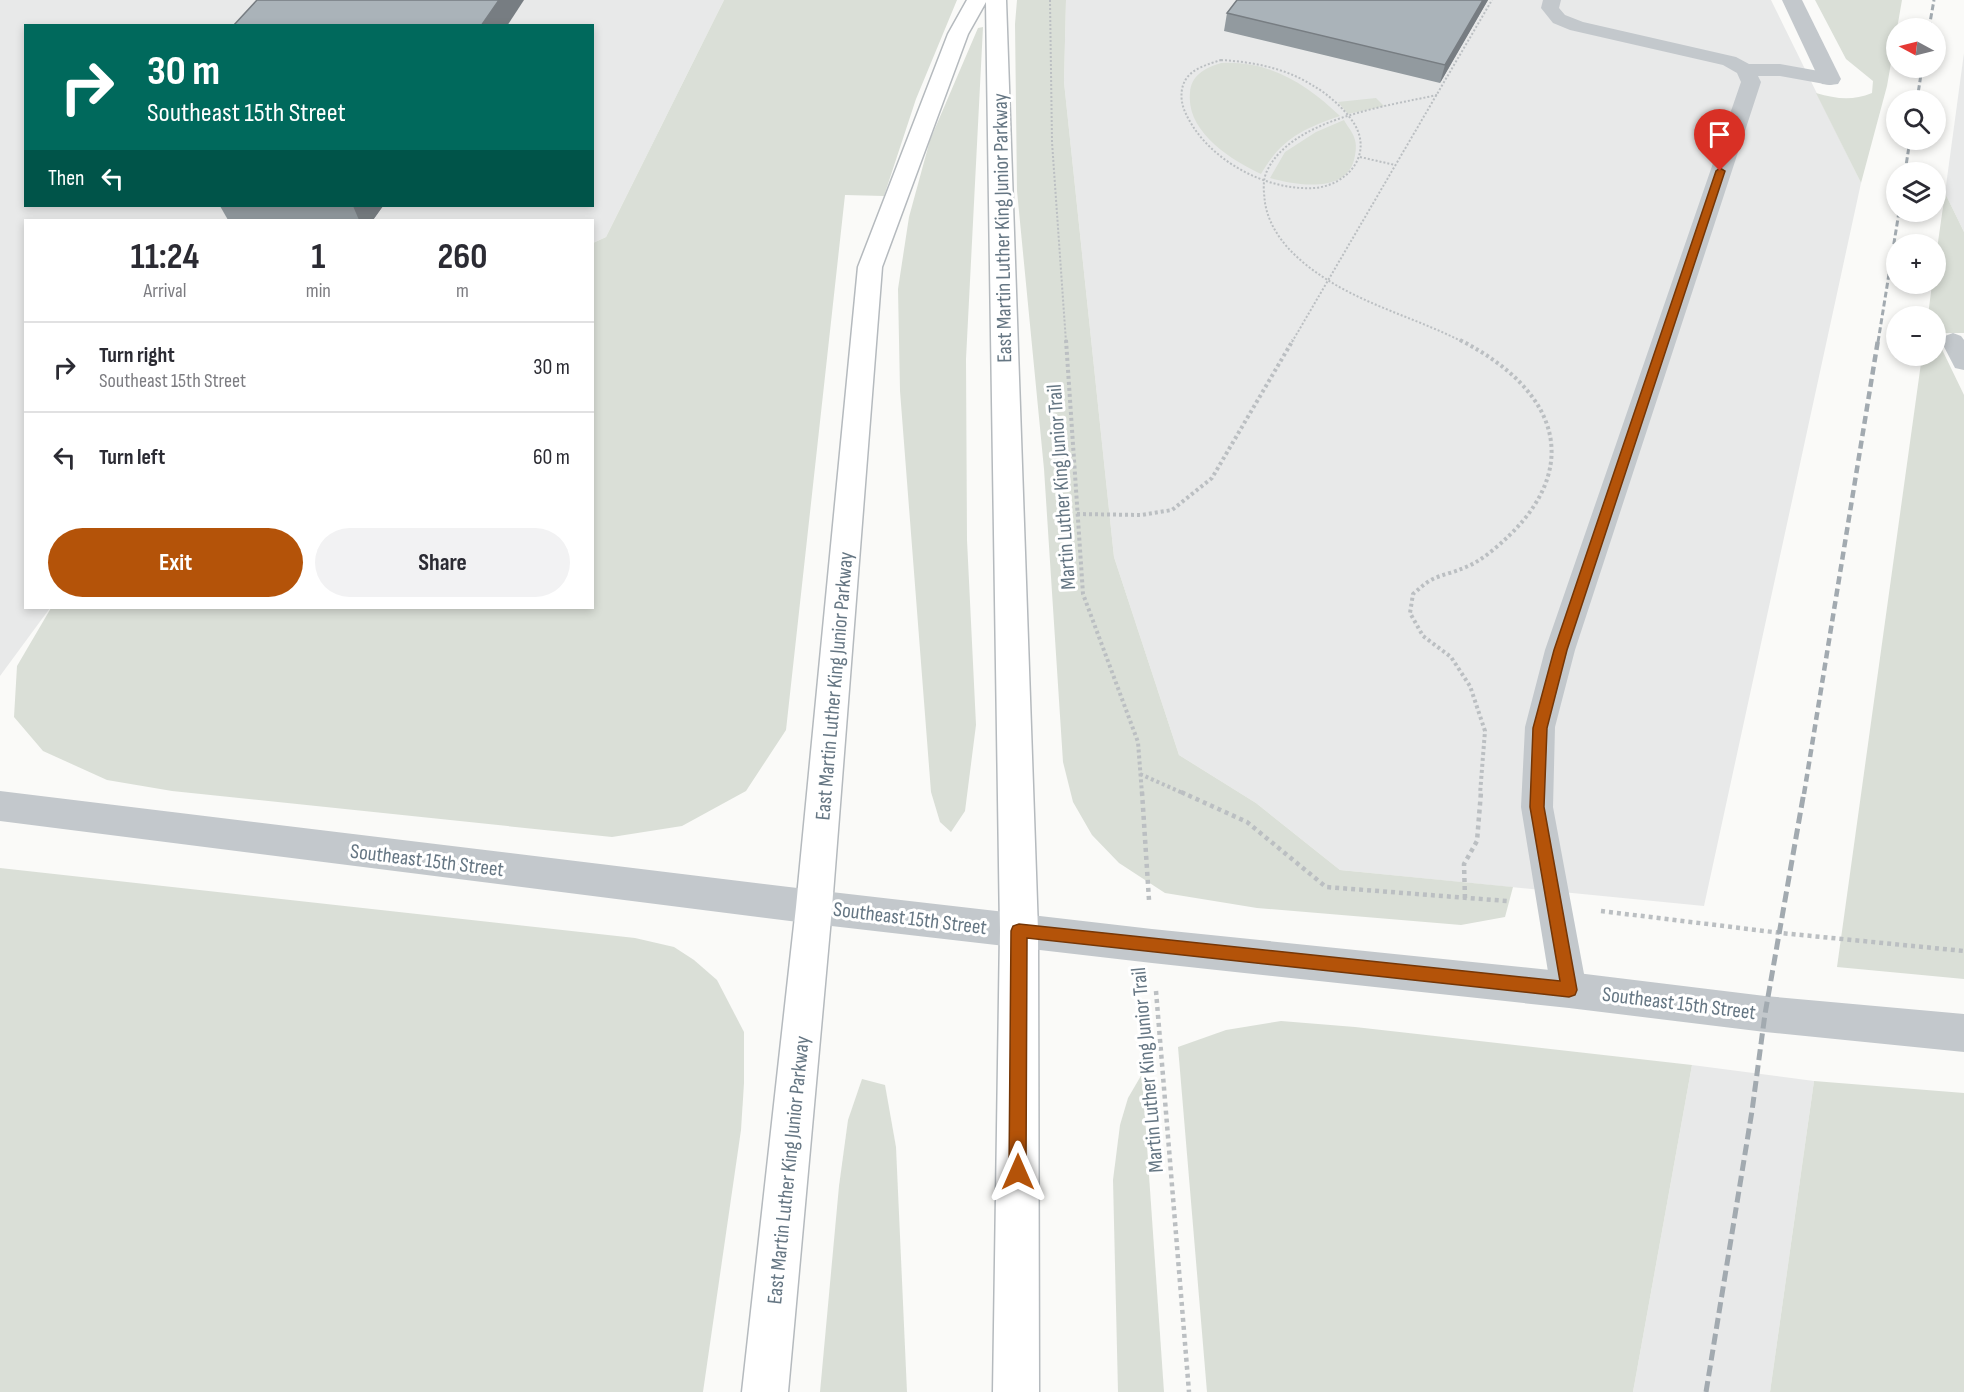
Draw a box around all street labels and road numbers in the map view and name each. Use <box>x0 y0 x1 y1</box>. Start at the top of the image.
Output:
street label: East Martin Luther King Junior Parkway <box>988 93 1017 363</box>
street label: Martin Luther King Junior Trail <box>1042 383 1081 591</box>
street label: East Martin Luther King Junior Parkway <box>810 551 859 821</box>
street label: Southeast 15th Street <box>349 839 505 882</box>
street label: Southeast 15th Street <box>832 897 988 940</box>
street label: Martin Luther King Junior Trail <box>1126 966 1169 1174</box>
street label: Southeast 15th Street <box>1601 982 1757 1025</box>
street label: East Martin Luther King Junior Parkway <box>762 1035 815 1305</box>

